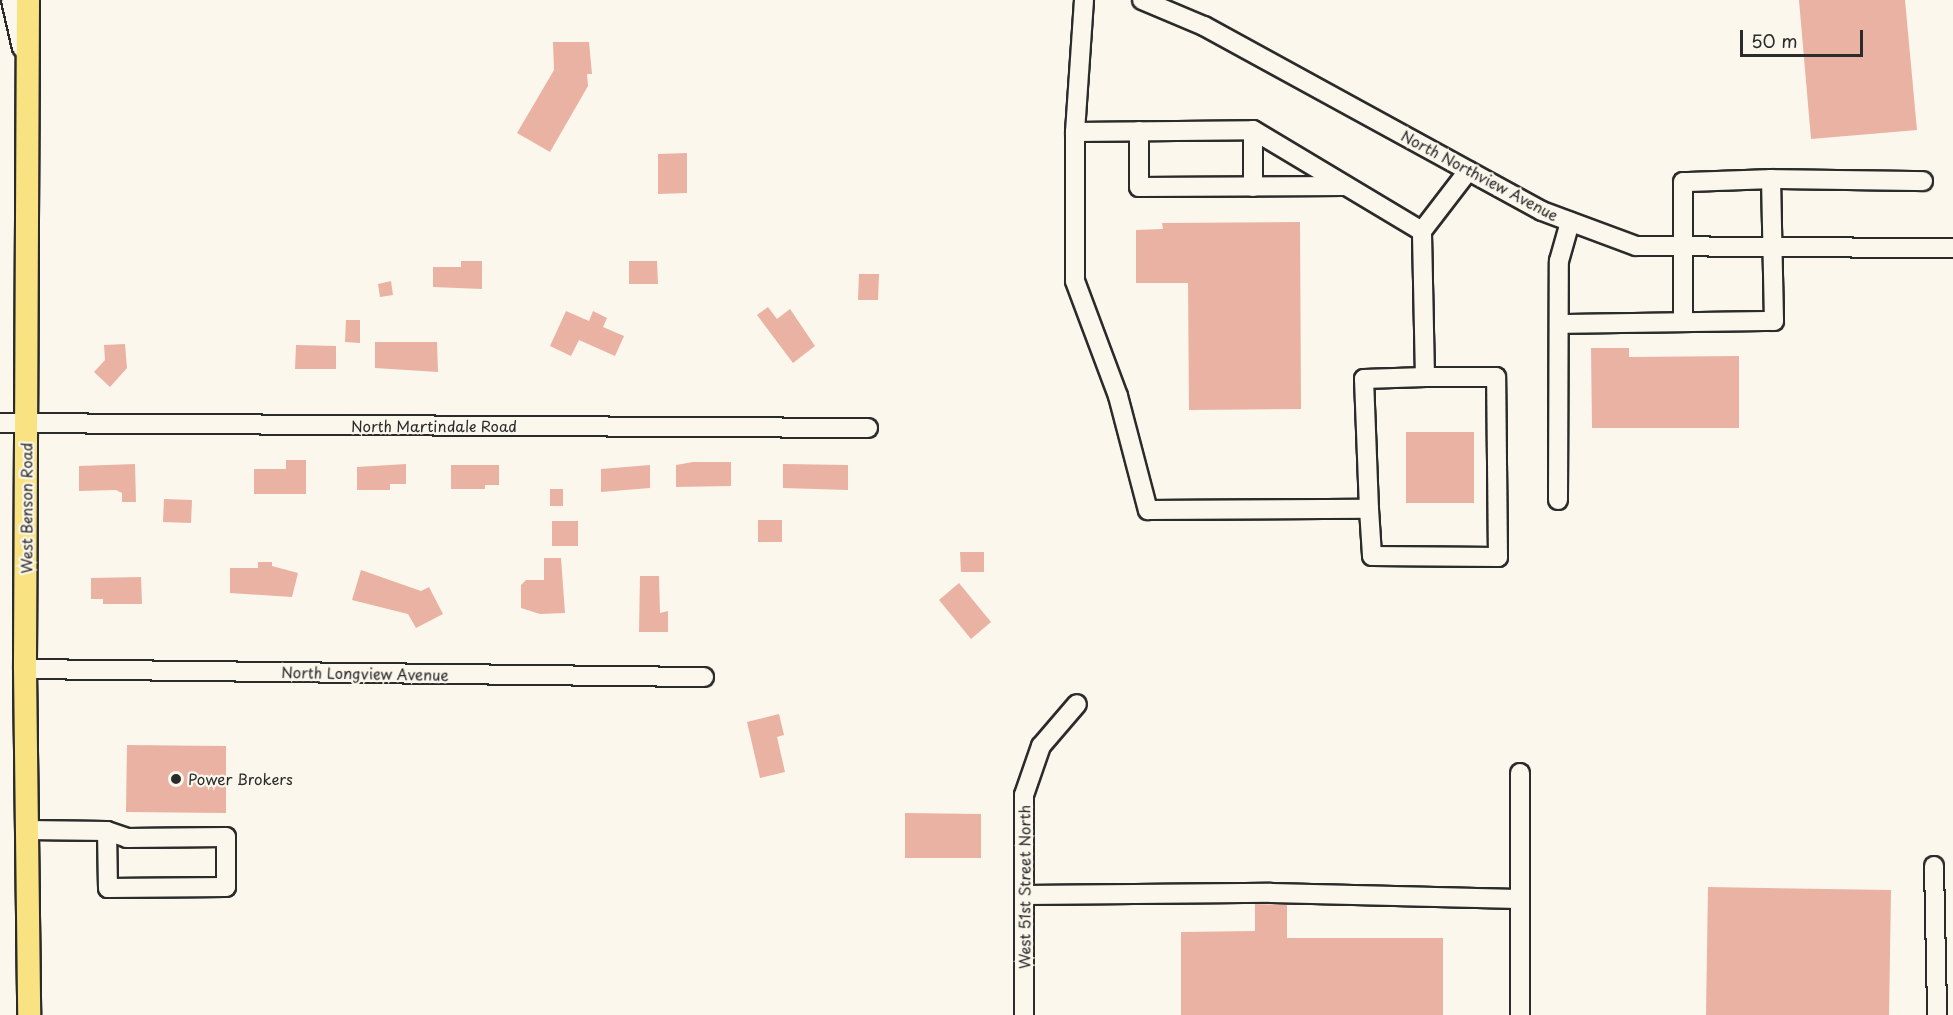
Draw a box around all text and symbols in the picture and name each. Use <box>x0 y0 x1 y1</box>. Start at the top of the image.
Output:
scale bar <box>1743 18 1866 56</box>
text: 50 m <box>1751 27 1798 54</box>
street label: North Northview Avenue <box>1398 126 1562 224</box>
street label: North Martindale Road <box>350 417 518 435</box>
street label: West Benson Road <box>17 442 35 574</box>
street label: North Longview Avenue <box>281 663 449 683</box>
place label: Power Brokers <box>188 770 293 788</box>
marker: Power Brokers <box>169 772 183 786</box>
street label: West 51st Street North <box>1015 804 1033 970</box>

